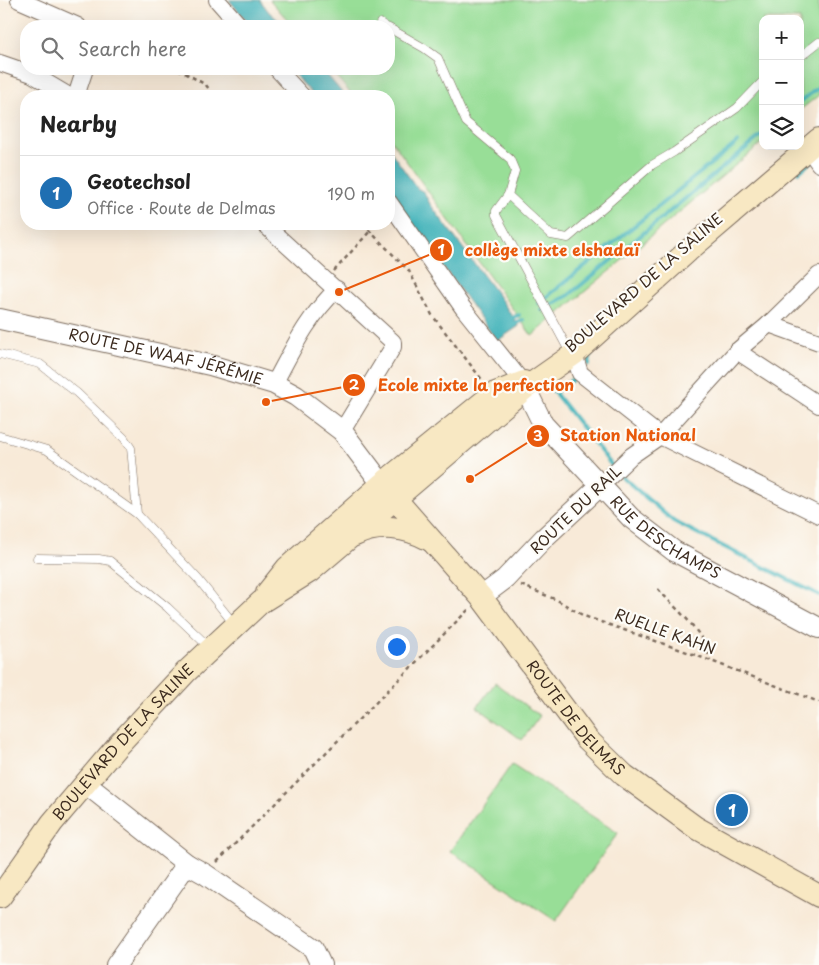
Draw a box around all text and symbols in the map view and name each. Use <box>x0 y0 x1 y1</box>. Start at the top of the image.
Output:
map controls <box>759 15 804 150</box>
button: + <box>759 15 804 60</box>
search box <box>20 20 395 75</box>
icon: search <box>38 34 66 62</box>
text: Search here <box>78 34 187 62</box>
button: − <box>759 60 804 105</box>
button: layers <box>759 105 804 150</box>
text: Nearby <box>40 107 117 139</box>
text: Geotechsol <box>87 167 191 195</box>
text: 1 <box>52 181 60 205</box>
text: 190 m <box>327 181 375 205</box>
text: Office · Route de Delmas <box>87 195 276 219</box>
street label: BOULEVARD DE LA SALINE <box>559 207 727 357</box>
callout: collège mixte elshadaï <box>429 235 650 266</box>
text: 1 <box>437 237 445 260</box>
text: collège mixte elshadaï <box>465 237 641 261</box>
street label: ROUTE DE WAAF JÉRÉMIE <box>67 321 266 390</box>
callout: Ecole mixte la perfection <box>341 370 586 401</box>
text: 2 <box>349 372 360 395</box>
text: Ecole mixte la perfection <box>378 372 574 396</box>
callout: Station National <box>525 420 706 451</box>
text: Station National <box>560 422 696 446</box>
text: 3 <box>533 423 543 446</box>
street label: ROUTE DU RAIL <box>524 459 626 559</box>
street label: RUE DESCHAMPS <box>606 490 726 584</box>
street label: RUELLE KAHN <box>612 602 719 660</box>
your location <box>384 634 410 660</box>
street label: ROUTE DE DELMAS <box>522 654 631 780</box>
street label: BOULEVARD DE LA SALINE <box>46 658 198 825</box>
pin: 1 <box>716 791 748 829</box>

